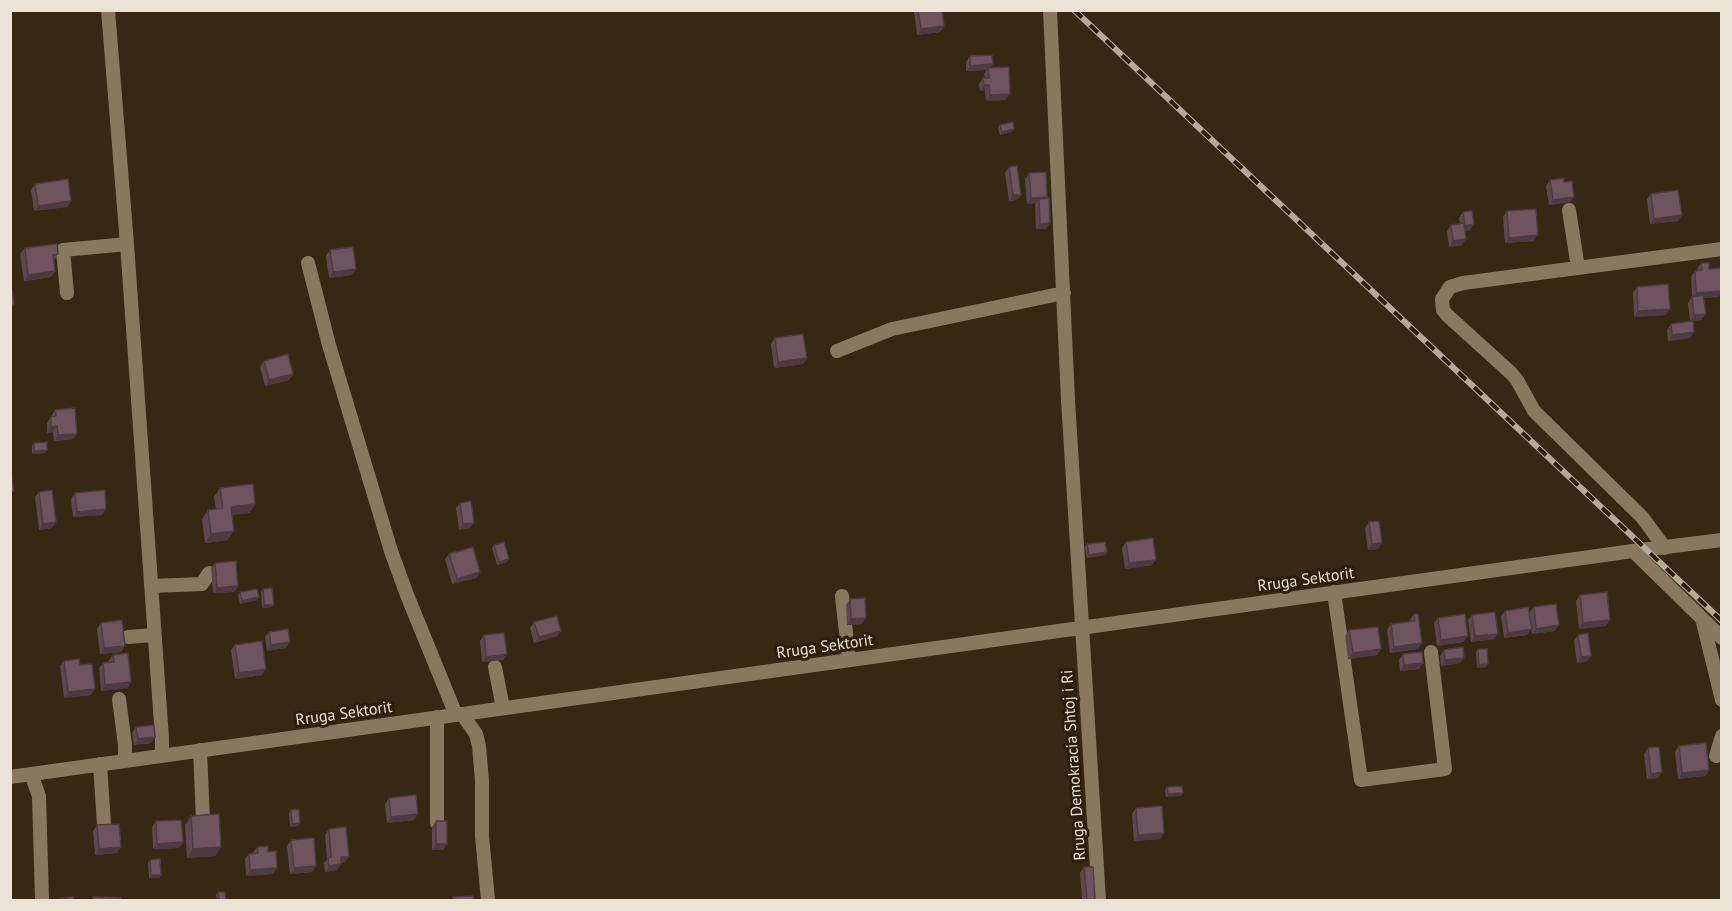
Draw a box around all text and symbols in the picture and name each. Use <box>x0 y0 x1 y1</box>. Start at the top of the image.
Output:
street label: Rruga Sektorit <box>1256 564 1356 596</box>
street label: Rruga Sektorit <box>775 631 875 663</box>
street label: Rruga Demokracia Shtoj i Ri <box>1058 669 1090 861</box>
street label: Rruga Sektorit <box>294 698 394 730</box>

